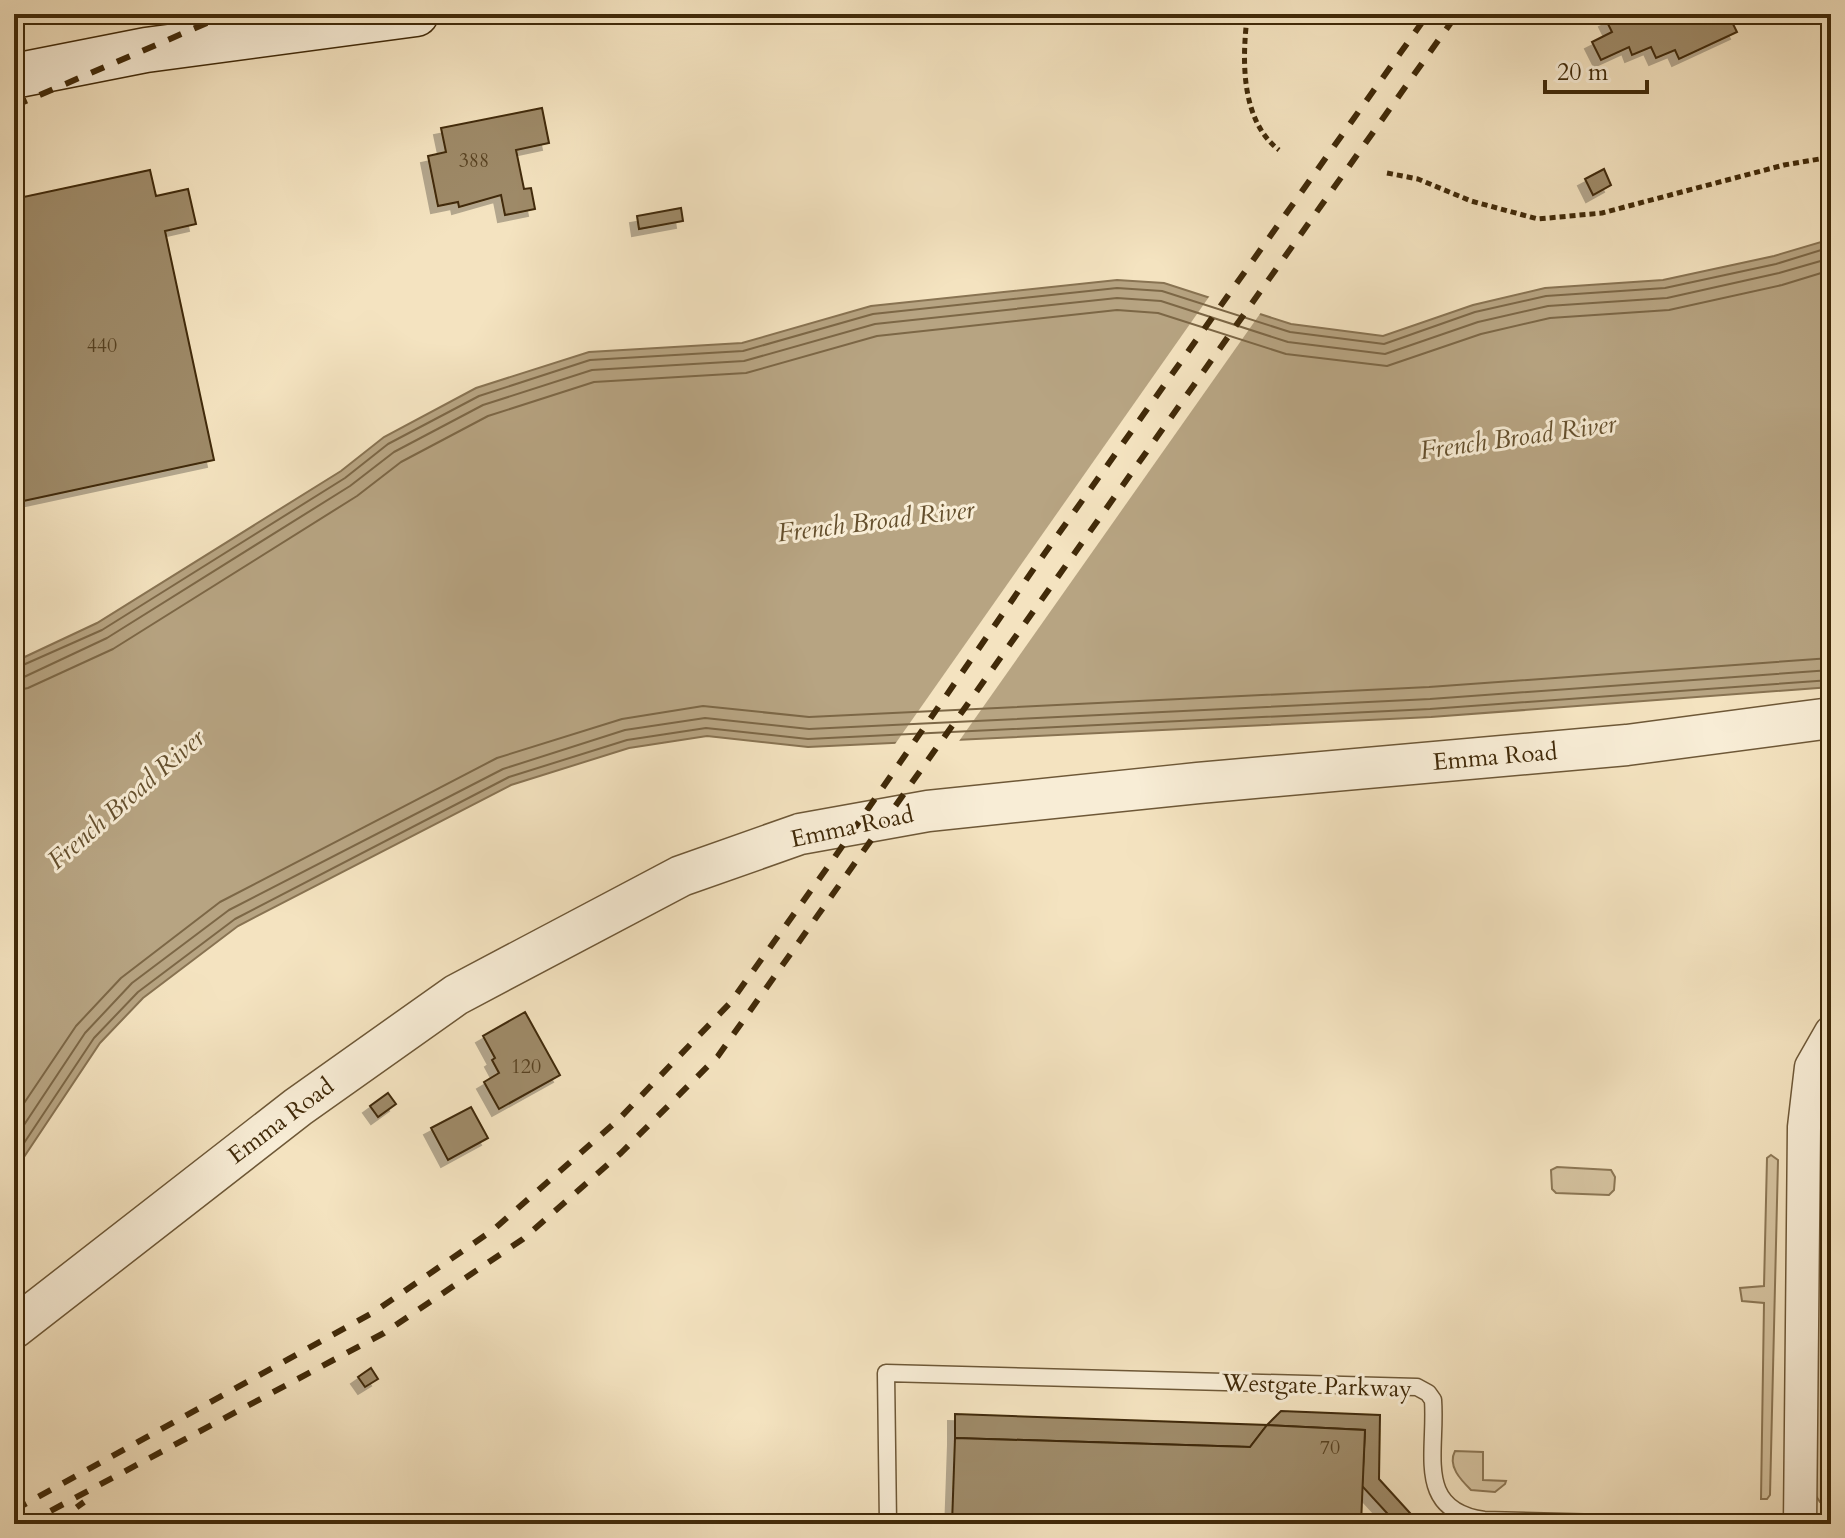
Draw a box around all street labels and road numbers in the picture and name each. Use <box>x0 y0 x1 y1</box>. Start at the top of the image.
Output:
street label: Emma Road <box>1431 735 1559 779</box>
street label: Emma Road <box>787 798 917 856</box>
street label: Emma Road <box>221 1070 341 1172</box>
street label: Westgate Parkway <box>1220 1366 1413 1406</box>

